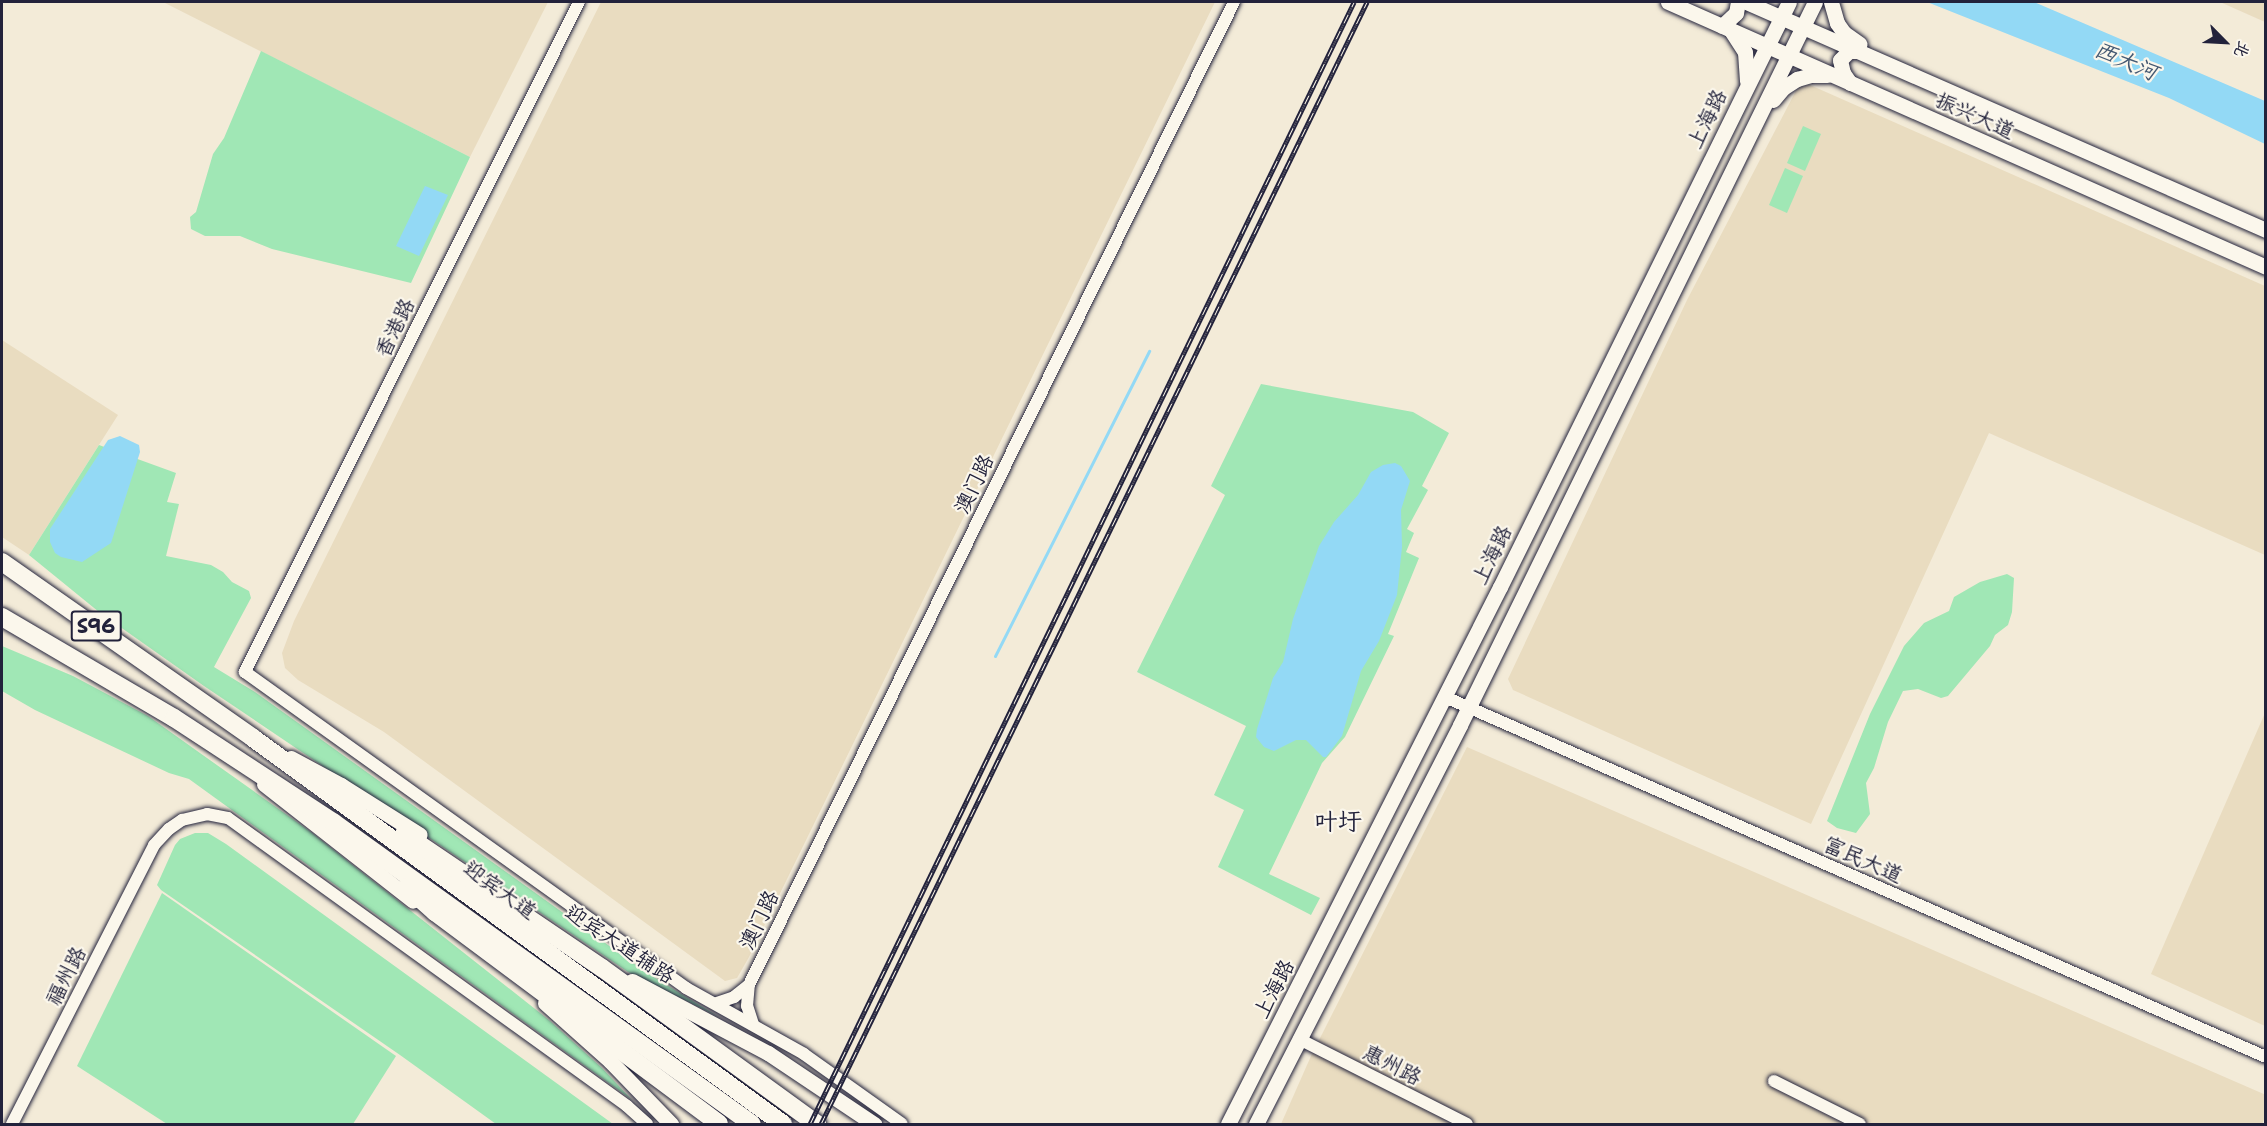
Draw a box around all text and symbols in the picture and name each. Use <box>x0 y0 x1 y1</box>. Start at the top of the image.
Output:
north arrow <box>2195 12 2255 72</box>
water label: 西大河 <box>2090 36 2162 86</box>
text: 北 <box>2229 38 2255 61</box>
street label: 上海路 <box>1682 85 1732 153</box>
street label: 振兴大道 <box>1932 87 2018 145</box>
street label: 香港路 <box>370 294 420 362</box>
street label: 澳门路 <box>949 450 999 518</box>
street label: 上海路 <box>1467 521 1517 589</box>
road number: S96 <box>70 609 122 643</box>
district label: 叶圩 <box>1314 809 1362 837</box>
street label: 富民大道 <box>1820 831 1906 889</box>
street label: 迎宾大道 <box>459 855 541 925</box>
street label: 澳门路 <box>734 886 784 954</box>
street label: 迎宾大道辅路 <box>560 899 680 989</box>
street label: 福州路 <box>40 942 92 1010</box>
street label: 上海路 <box>1248 955 1300 1023</box>
street label: 惠州路 <box>1358 1039 1426 1091</box>

